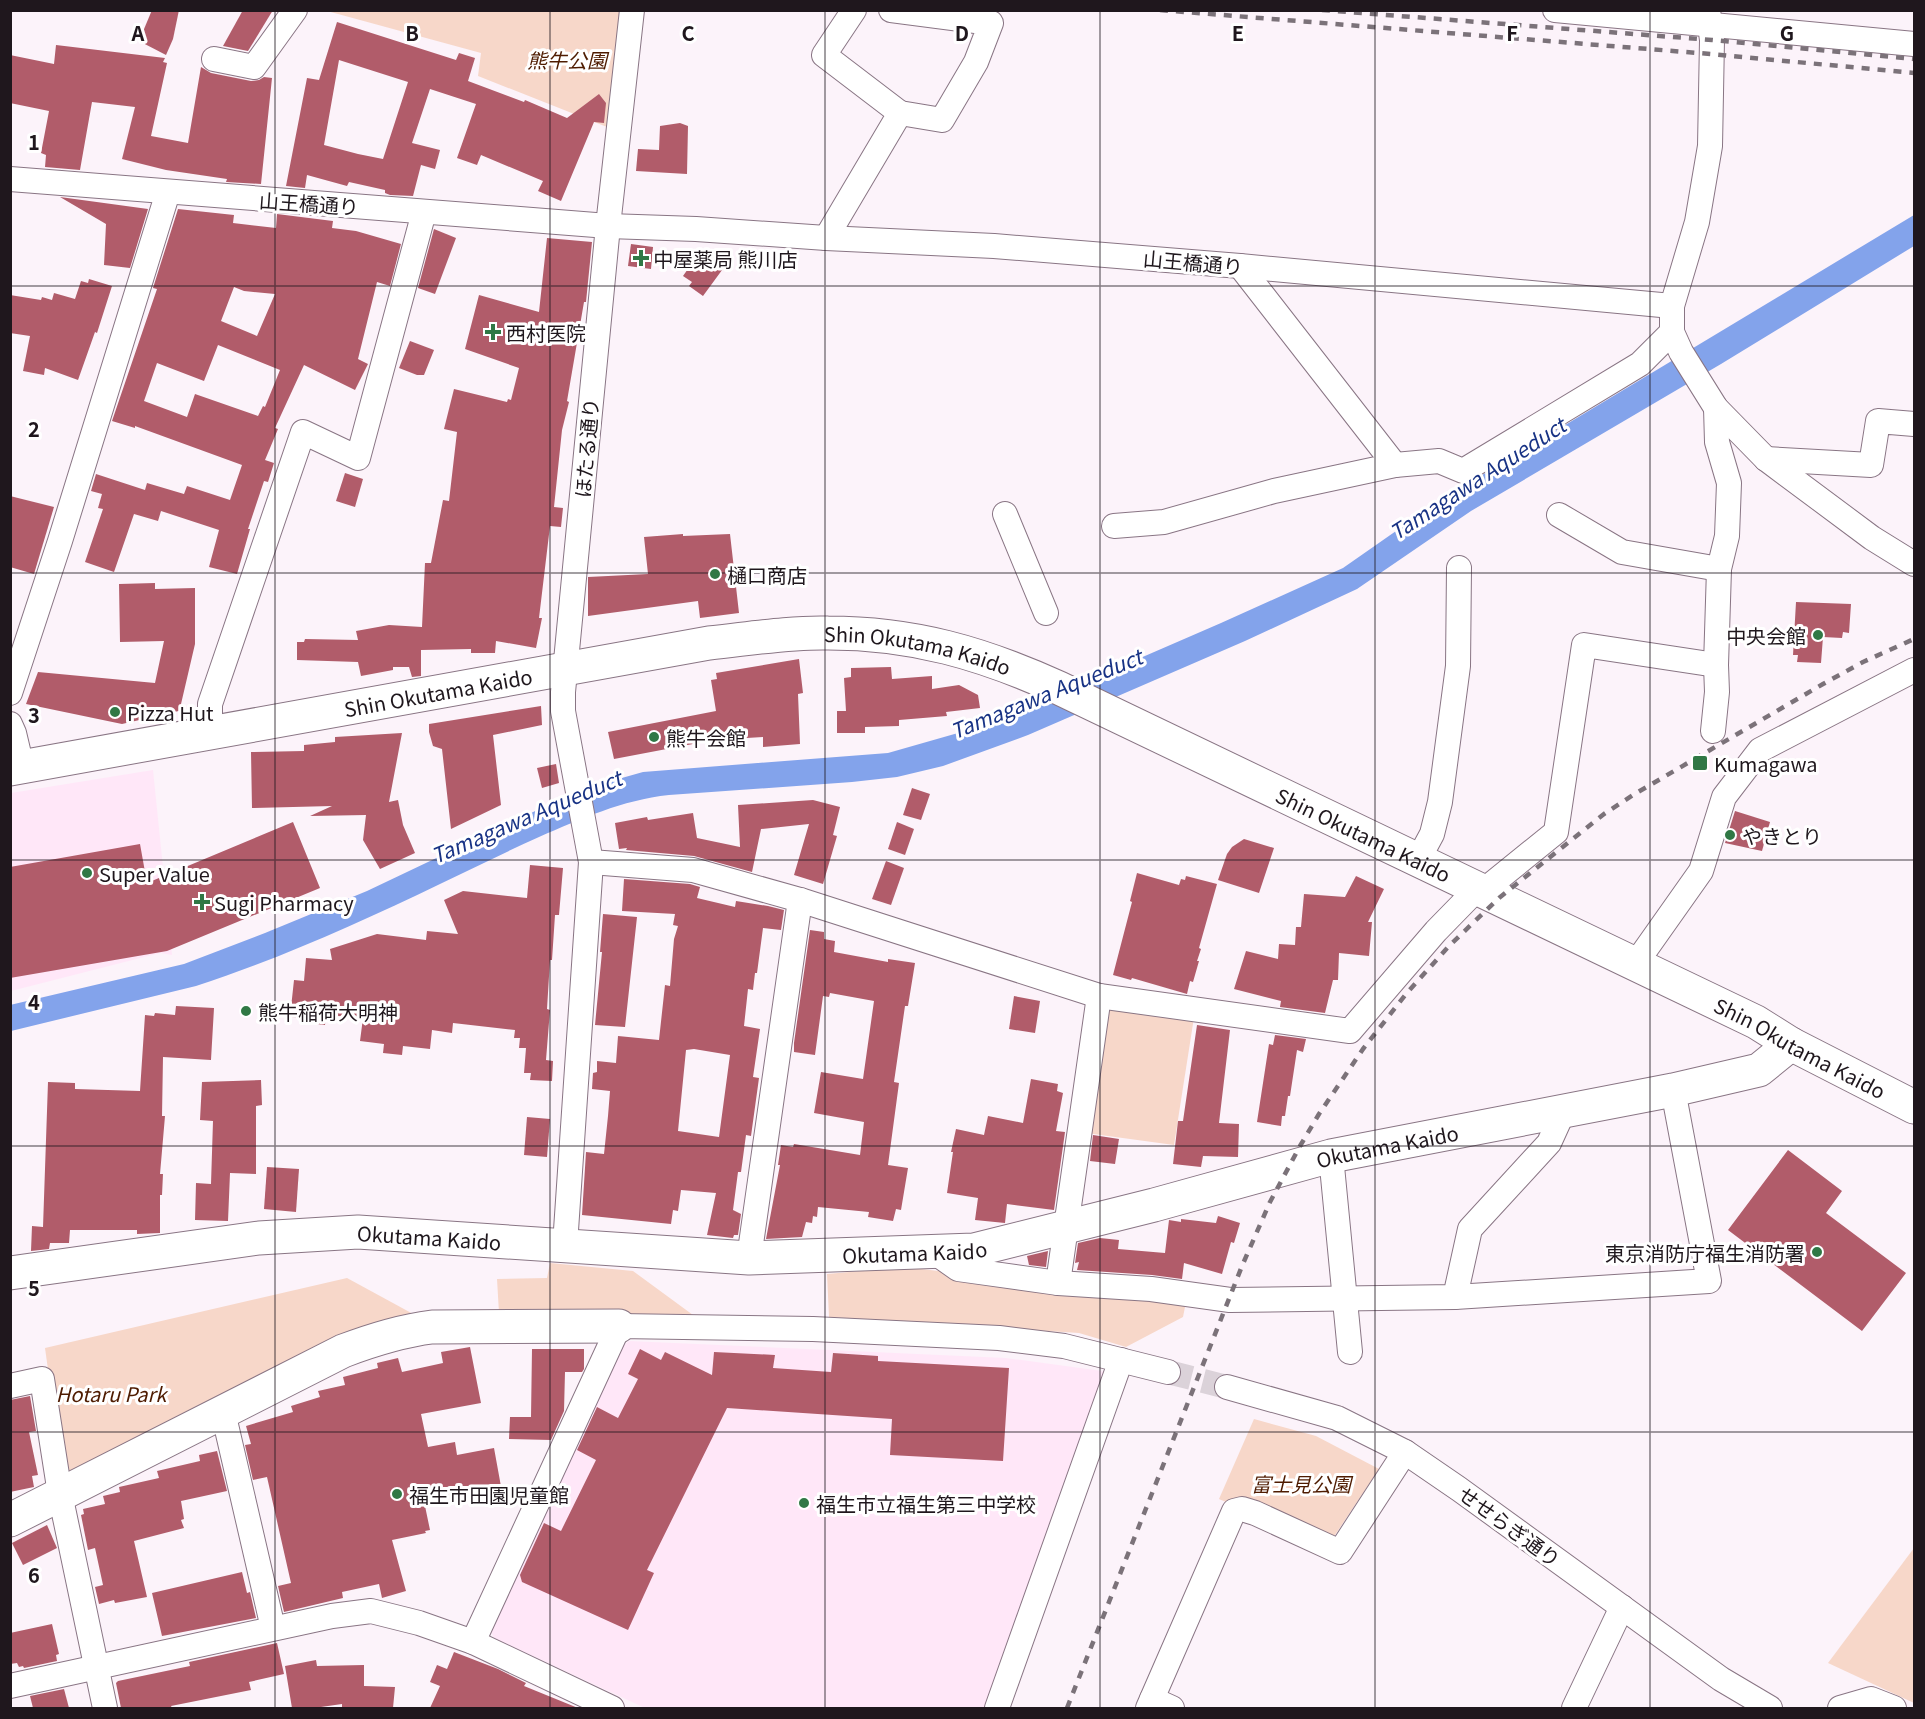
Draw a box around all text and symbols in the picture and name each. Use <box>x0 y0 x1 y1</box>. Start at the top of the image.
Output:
text: A <box>131 18 145 47</box>
text: B <box>405 18 419 47</box>
text: C <box>681 18 695 47</box>
text: D <box>955 18 969 47</box>
text: E <box>1232 18 1244 47</box>
text: F <box>1506 18 1518 47</box>
text: G <box>1780 18 1794 47</box>
park label: 熊牛公園 <box>527 45 610 74</box>
text: 1 <box>28 127 40 156</box>
street label: 山王橋通り <box>258 185 360 221</box>
street label: 山王橋通り <box>1142 243 1244 281</box>
place label: 中屋薬局 熊川店 <box>653 244 797 273</box>
marker: 中屋薬局 熊川店 <box>634 251 648 265</box>
place label: 西村医院 <box>506 318 586 347</box>
marker: 西村医院 <box>484 323 502 341</box>
street label: ほたる通り <box>567 397 605 499</box>
water label: Tamagawa Aqueduct <box>1383 408 1573 546</box>
text: 2 <box>28 414 40 443</box>
place label: 樋口商店 <box>727 560 807 589</box>
marker: 樋口商店 <box>708 567 722 581</box>
street label: Shin Okutama Kaido <box>824 618 1015 681</box>
place label: 中央会館 <box>1726 621 1806 650</box>
marker: 中央会館 <box>1811 628 1825 642</box>
water label: Tamagawa Aqueduct <box>946 640 1149 745</box>
street label: Shin Okutama Kaido <box>342 661 535 723</box>
place label: Pizza Hut <box>127 698 214 727</box>
text: 3 <box>28 700 40 729</box>
marker: Pizza Hut <box>108 705 122 719</box>
place label: 熊牛会館 <box>666 723 746 752</box>
marker: 熊牛会館 <box>647 730 661 744</box>
place label: Kumagawa <box>1714 749 1818 778</box>
marker: Kumagawa <box>1691 754 1709 772</box>
water label: Tamagawa Aqueduct <box>426 761 629 870</box>
street label: Shin Okutama Kaido <box>1271 780 1456 888</box>
place label: やきとり <box>1742 821 1822 850</box>
marker: やきとり <box>1723 828 1737 842</box>
place label: Super Value <box>99 859 210 888</box>
marker: Super Value <box>80 866 94 880</box>
place label: Sugi Pharmacy <box>214 888 354 917</box>
marker: Sugi Pharmacy <box>195 895 209 909</box>
text: 4 <box>28 987 40 1016</box>
street label: Shin Okutama Kaido <box>1710 990 1891 1105</box>
place label: 熊牛稲荷大明神 <box>258 997 398 1026</box>
marker: 熊牛稲荷大明神 <box>239 1004 253 1018</box>
street label: Okutama Kaido <box>1313 1117 1461 1174</box>
street label: Okutama Kaido <box>356 1217 502 1256</box>
street label: Okutama Kaido <box>842 1233 990 1269</box>
place label: 東京消防庁福生消防署 <box>1605 1238 1805 1267</box>
marker: 東京消防庁福生消防署 <box>1810 1245 1824 1259</box>
text: 5 <box>28 1273 40 1302</box>
park label: Hotaru Park <box>56 1379 169 1408</box>
park label: 富士見公園 <box>1251 1469 1354 1498</box>
street label: せせらぎ通り <box>1453 1479 1567 1573</box>
place label: 福生市田園児童館 <box>409 1480 569 1509</box>
marker: 福生市田園児童館 <box>390 1487 404 1501</box>
place label: 福生市立福生第三中学校 <box>816 1489 1036 1518</box>
marker: 福生市立福生第三中学校 <box>797 1496 811 1510</box>
text: 6 <box>28 1560 40 1589</box>

